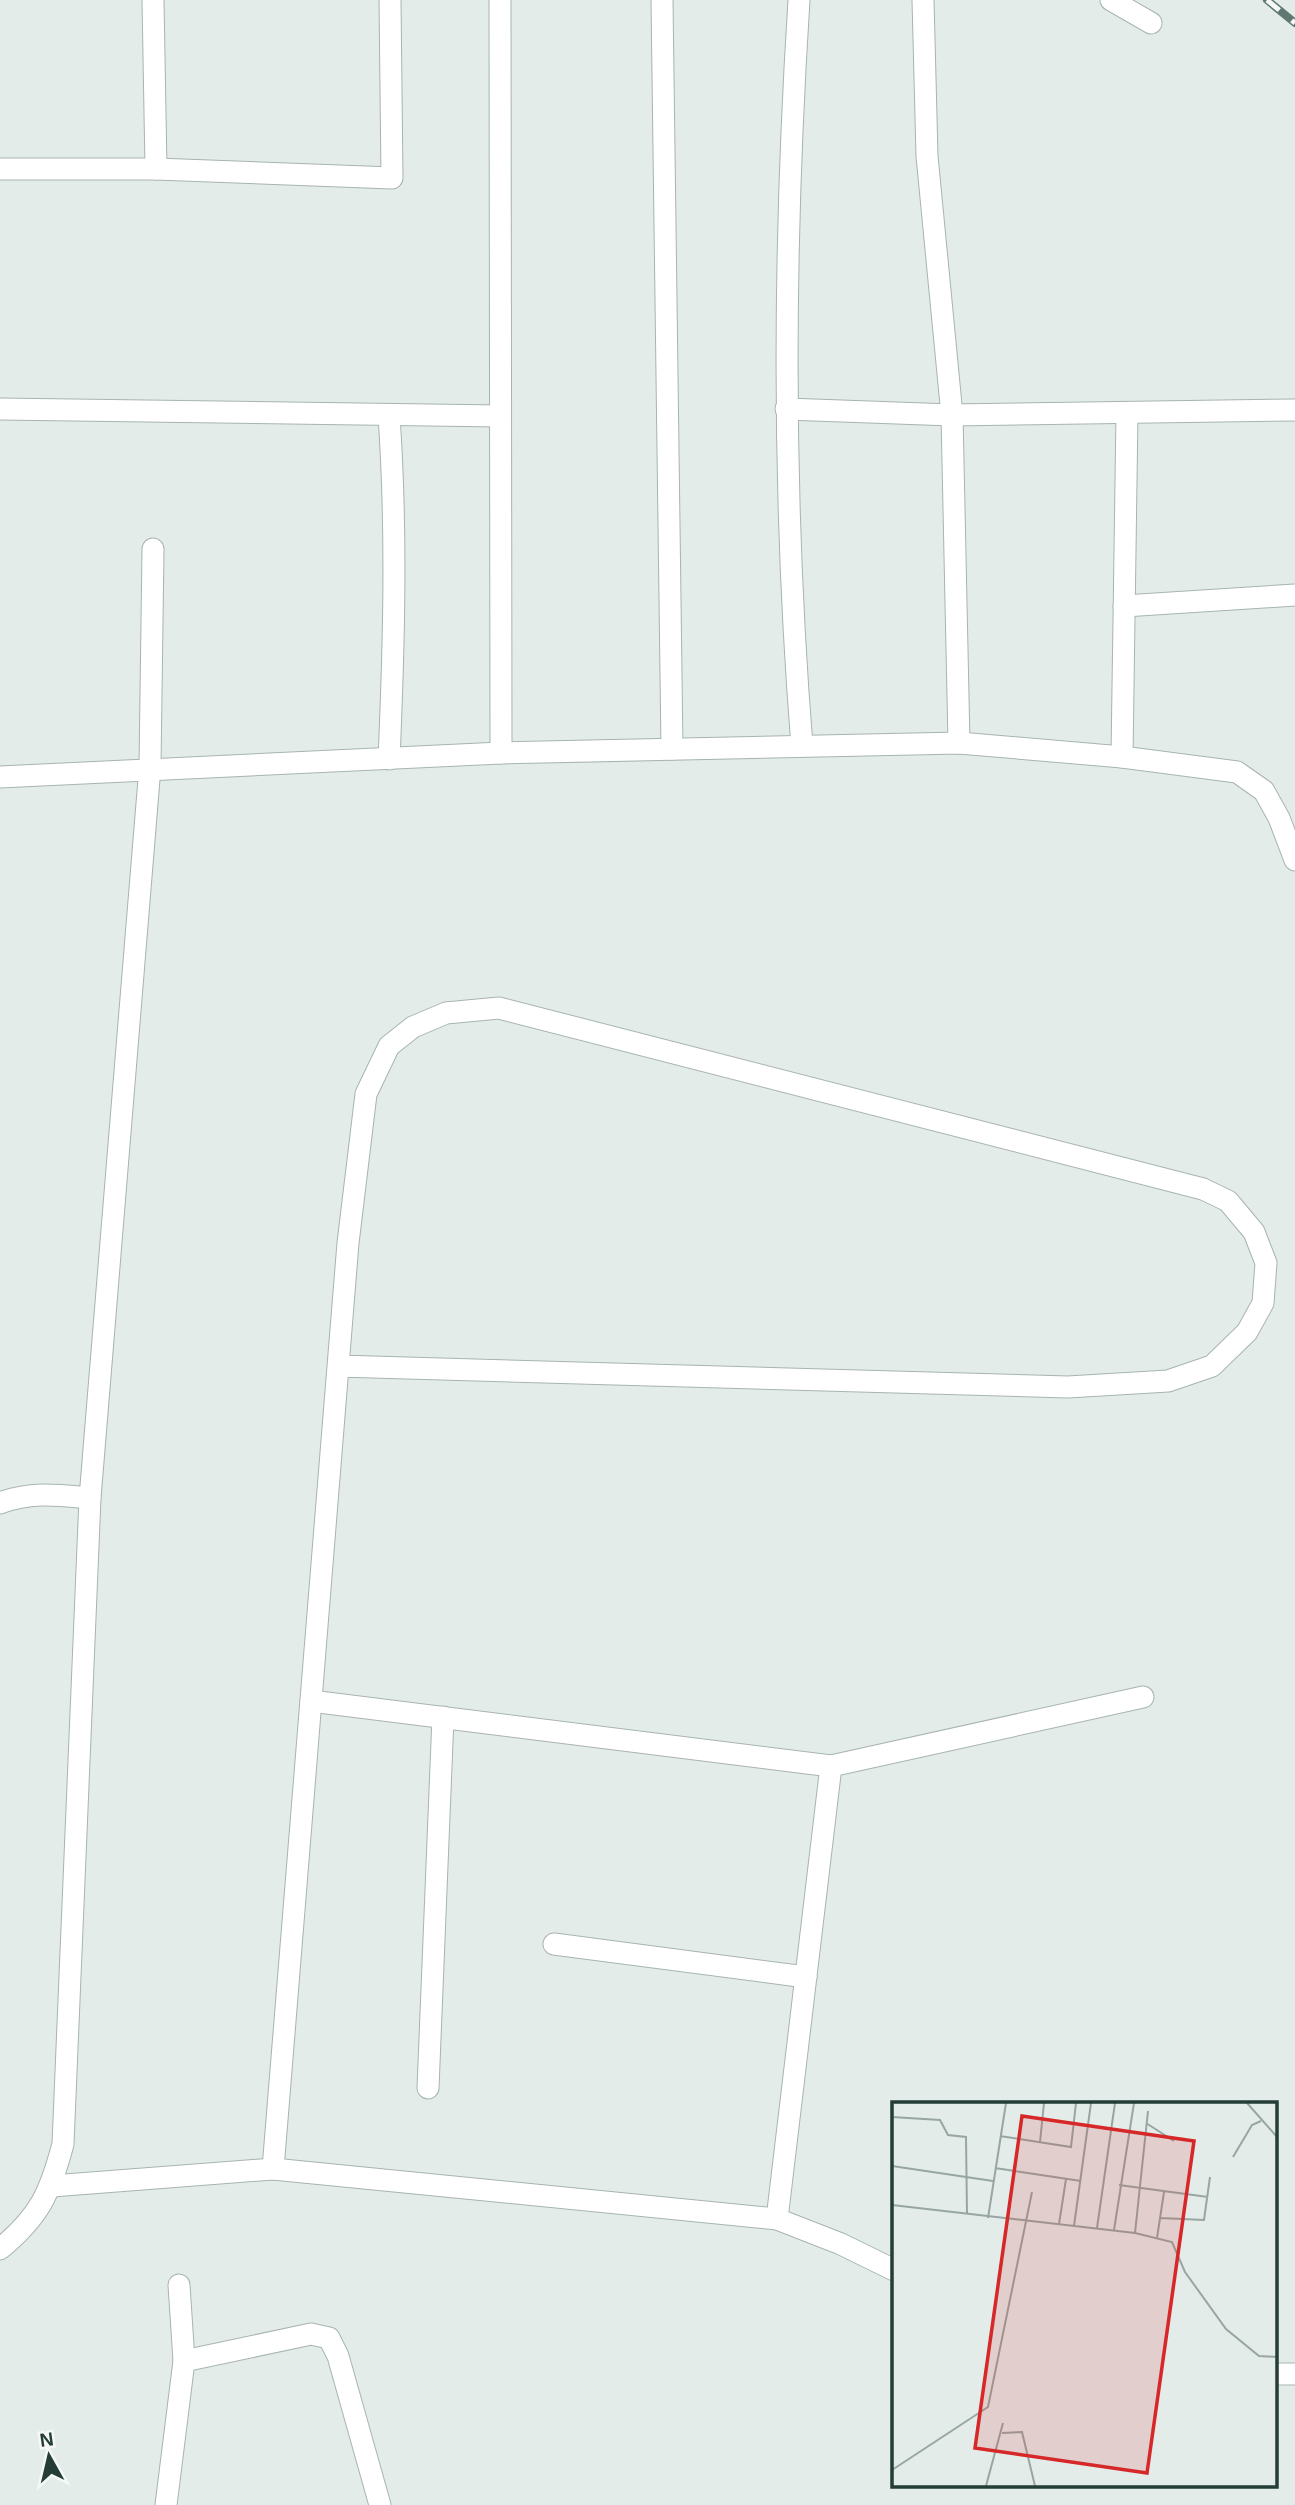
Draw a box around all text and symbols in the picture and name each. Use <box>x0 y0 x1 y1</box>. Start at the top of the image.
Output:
inset map <box>892 2102 1278 2488</box>
north arrow <box>14 2421 84 2491</box>
text: N <box>38 2428 55 2451</box>

